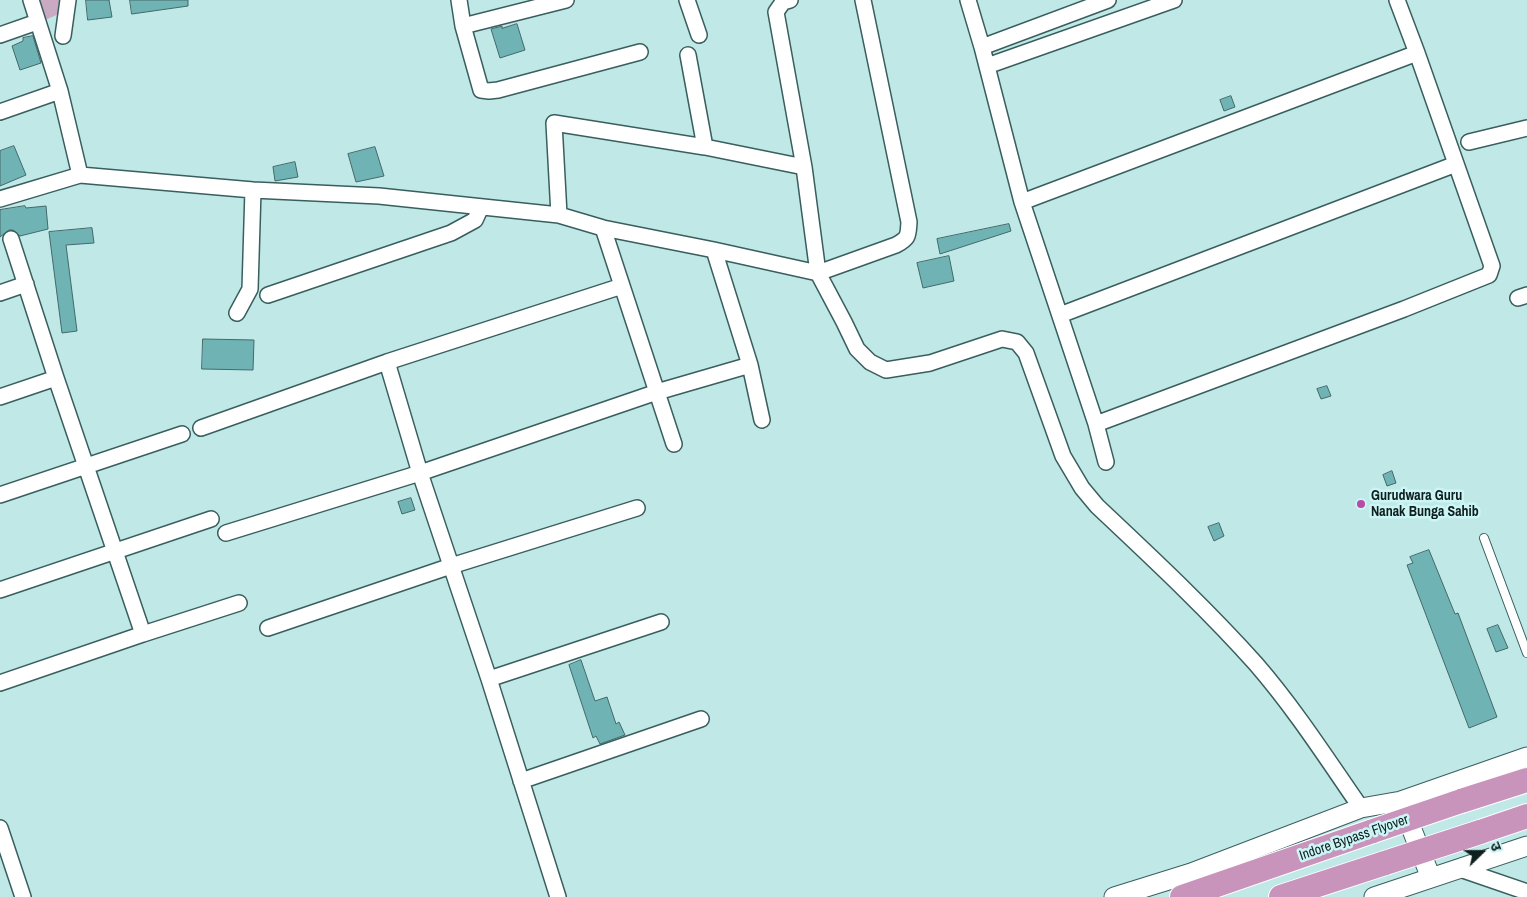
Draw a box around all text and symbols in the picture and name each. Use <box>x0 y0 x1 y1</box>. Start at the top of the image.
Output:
place label: Gurudwara Guru Nanak Bunga Sahib <box>1371 488 1479 520</box>
marker: Gurudwara Guru Nanak Bunga Sahib <box>1355 498 1367 510</box>
street label: Indore Bypass Flyover <box>1297 811 1411 865</box>
north arrow <box>1457 827 1507 877</box>
text: उ <box>1486 839 1506 854</box>

